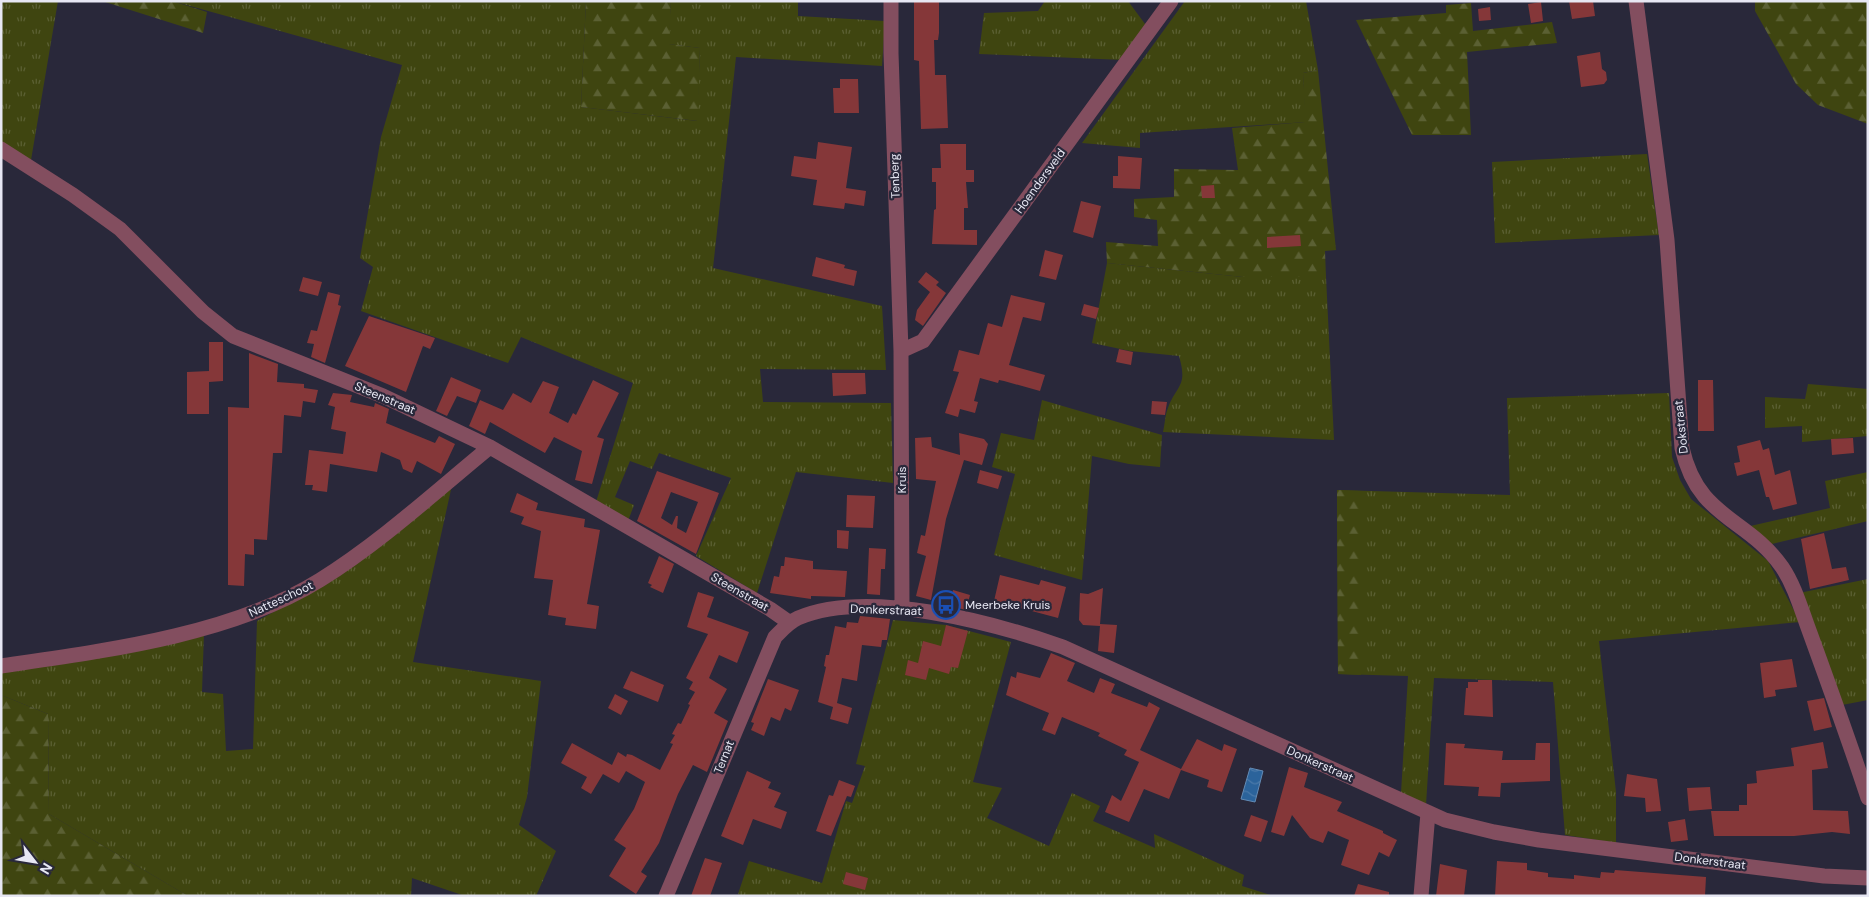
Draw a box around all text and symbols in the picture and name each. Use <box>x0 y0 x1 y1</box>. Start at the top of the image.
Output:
street label: Hoendersveld <box>1011 145 1069 217</box>
street label: Tenberg <box>886 153 904 199</box>
street label: Steenstraat <box>352 378 418 418</box>
street label: Dokstraat <box>1670 399 1692 454</box>
street label: Kruis <box>894 466 910 494</box>
street label: Steenstraat <box>708 569 772 615</box>
street label: Natteschoot <box>246 577 316 621</box>
bus stop icon: Meerbeke Kruis <box>931 590 961 620</box>
place label: Meerbeke Kruis <box>965 597 1050 613</box>
street label: Donkerstraat <box>850 601 922 619</box>
street label: Ternat <box>710 738 738 776</box>
street label: Donkerstraat <box>1284 742 1356 786</box>
north arrow <box>10 837 60 887</box>
street label: Donkerstraat <box>1673 849 1747 873</box>
text: N <box>36 860 56 878</box>

